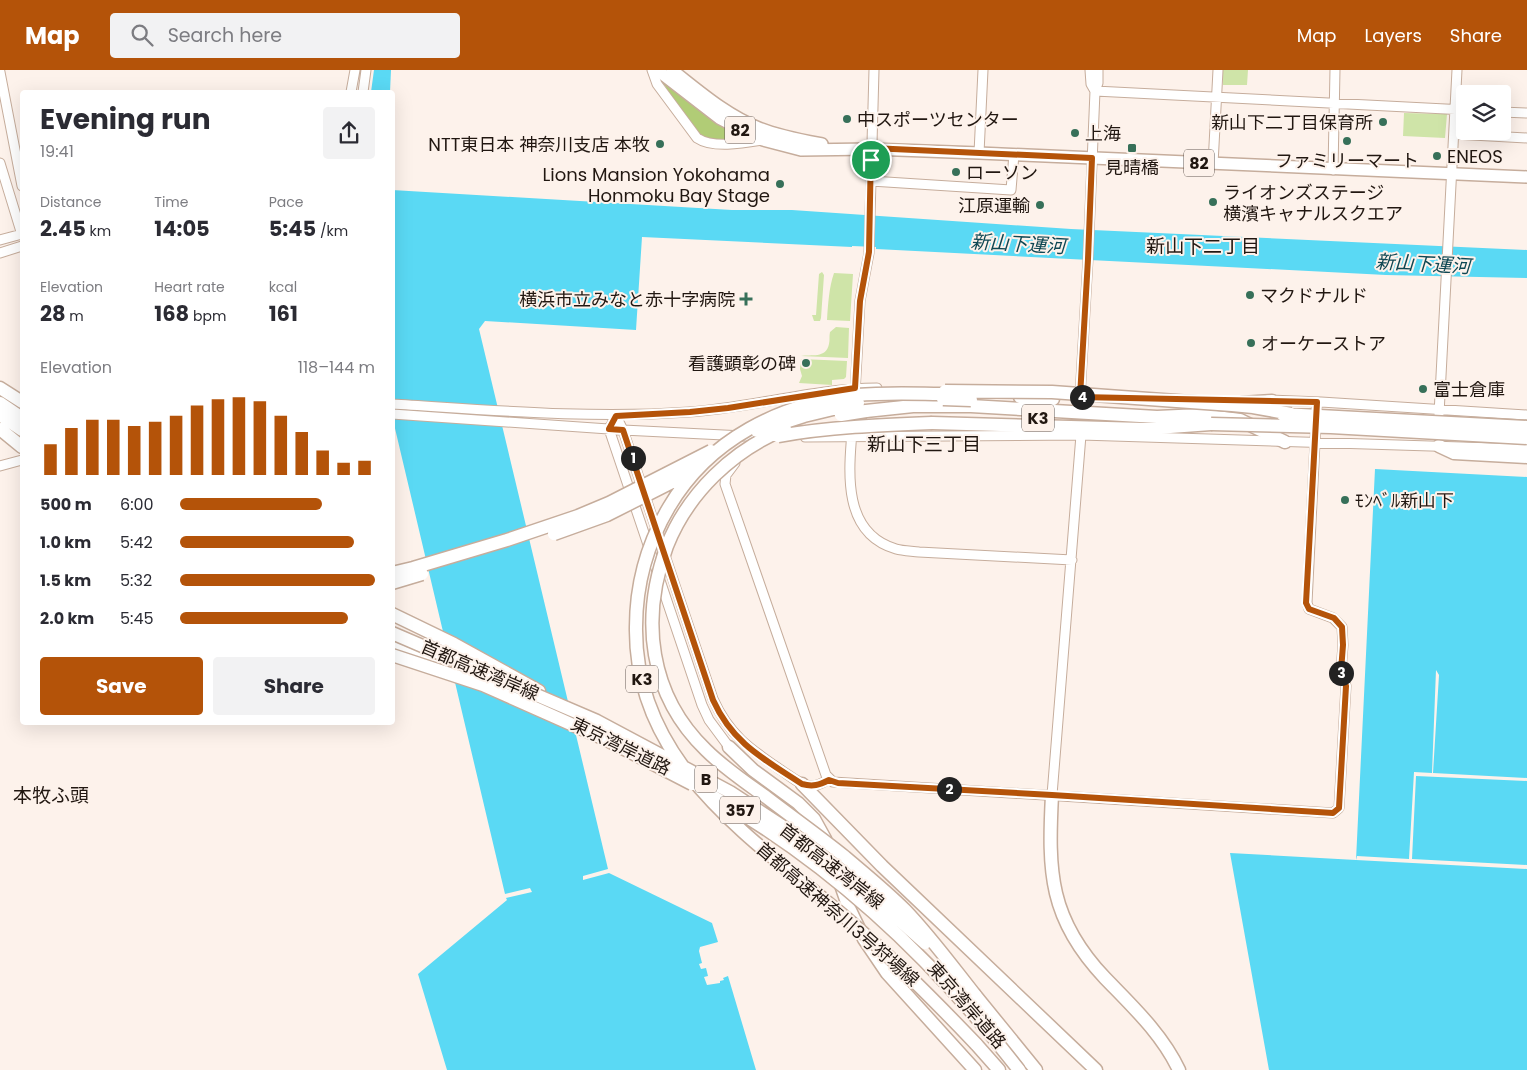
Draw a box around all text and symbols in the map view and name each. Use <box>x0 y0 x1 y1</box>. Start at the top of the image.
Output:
search box <box>110 13 460 58</box>
text: Map <box>25 19 80 52</box>
icon: search <box>128 21 156 49</box>
text: Search here <box>168 22 282 49</box>
text: Map <box>1297 23 1337 48</box>
text: Layers <box>1365 23 1422 48</box>
text: Share <box>1450 23 1502 48</box>
map controls <box>1456 85 1511 140</box>
button: layers <box>1456 85 1511 140</box>
text: Evening run <box>40 100 211 139</box>
button: share <box>323 107 375 159</box>
place label: 中スポーツセンター <box>857 107 1019 132</box>
place label: 新山下二丁目保育所 <box>1211 110 1373 135</box>
marker: 中スポーツセンター <box>841 113 853 125</box>
road number: 82 <box>725 116 755 144</box>
marker: 新山下二丁目保育所 <box>1377 116 1389 128</box>
place label: 上海 <box>1085 121 1121 146</box>
marker: 上海 <box>1069 127 1081 139</box>
place label: NTT東日本 神奈川支店 本牧 <box>428 132 650 157</box>
marker: ファミリーマート <box>1341 135 1353 147</box>
marker: NTT東日本 神奈川支店 本牧 <box>654 138 666 150</box>
pin <box>850 139 892 181</box>
text: 19:41 <box>40 140 74 163</box>
marker: 見晴橋 <box>1126 142 1138 154</box>
place label: ENEOS <box>1447 144 1503 169</box>
icon: arrive <box>857 146 885 174</box>
place label: ファミリーマート <box>1275 148 1419 173</box>
road number: 82 <box>1184 150 1214 176</box>
marker: ENEOS <box>1431 150 1443 162</box>
place label: 見晴橋 <box>1105 155 1159 180</box>
place label: ローソン <box>966 160 1038 185</box>
place label: Lions Mansion Yokohama Honmoku Bay Stage <box>542 162 770 208</box>
marker: ローソン <box>950 166 962 178</box>
marker: Lions Mansion Yokohama Honmoku Bay Stage <box>774 178 786 190</box>
place label: ライオンズステージ 横濱キャナルスクエア <box>1223 180 1403 226</box>
text: Distance <box>40 192 101 212</box>
text: Time <box>154 192 188 212</box>
text: Pace <box>269 192 303 212</box>
place label: 江原運輸 <box>958 193 1030 218</box>
marker: ライオンズステージ 横濱キャナルスクエア <box>1207 196 1219 208</box>
marker: 江原運輸 <box>1034 199 1046 211</box>
text: 2.45 <box>40 214 86 243</box>
text: 14:05 <box>154 214 210 243</box>
text: 5:45 <box>269 214 316 243</box>
text: km <box>86 221 111 241</box>
text: /km <box>316 221 348 241</box>
water label: 新山下運河 <box>970 228 1070 260</box>
district label: 新山下二丁目 <box>1146 233 1260 260</box>
water label: 新山下運河 <box>1375 248 1475 280</box>
text: Elevation <box>40 277 103 297</box>
text: Heart rate <box>154 277 225 297</box>
text: kcal <box>269 277 297 297</box>
place label: マクドナルド <box>1260 283 1368 308</box>
place label: 横浜市立みなと赤十字病院 <box>519 287 735 312</box>
marker: マクドナルド <box>1244 289 1256 301</box>
marker: 横浜市立みなと赤十字病院 <box>739 292 753 306</box>
text: 28 <box>40 299 66 328</box>
text: 168 <box>154 299 189 328</box>
text: 161 <box>269 299 298 328</box>
text: m <box>66 306 84 326</box>
text: bpm <box>189 306 226 326</box>
place label: オーケーストア <box>1261 331 1386 356</box>
marker: オーケーストア <box>1245 337 1257 349</box>
place label: 看護顕彰の碑 <box>688 351 796 376</box>
text: Elevation <box>40 356 112 379</box>
text: 118–144 m <box>298 356 375 379</box>
marker: 看護顕彰の碑 <box>800 357 812 369</box>
place label: 富士倉庫 <box>1433 377 1505 402</box>
marker: 富士倉庫 <box>1417 383 1429 395</box>
pin: 4 <box>1070 384 1094 410</box>
text: 4 <box>1078 387 1087 407</box>
road number: K3 <box>1022 404 1054 432</box>
district label: 新山下三丁目 <box>867 431 981 458</box>
pin: 1 <box>620 446 646 470</box>
text: 1 <box>631 448 636 468</box>
place label: ﾓﾝﾍﾞﾙ新山下 <box>1355 488 1454 513</box>
text: 500 m <box>40 493 92 516</box>
text: 6:00 <box>120 493 154 516</box>
marker: ﾓﾝﾍﾞﾙ新山下 <box>1339 494 1351 506</box>
text: 1.0 km <box>40 531 91 554</box>
text: 5:42 <box>120 531 153 554</box>
text: 1.5 km <box>40 569 91 592</box>
text: 5:32 <box>120 569 152 592</box>
text: 2.0 km <box>40 607 94 630</box>
text: 5:45 <box>120 607 154 630</box>
street label: 首都高速湾岸線 <box>417 634 543 706</box>
button: Save <box>40 657 203 715</box>
button: Share <box>213 657 375 715</box>
pin: 3 <box>1328 660 1354 686</box>
text: 3 <box>1337 663 1346 683</box>
road number: K3 <box>626 666 658 692</box>
street label: 東京湾岸道路 <box>567 711 675 781</box>
road number: B <box>695 766 717 792</box>
pin: 2 <box>936 776 962 802</box>
text: 2 <box>946 779 954 799</box>
district label: 本牧ふ頭 <box>13 782 89 809</box>
road number: 357 <box>720 796 760 824</box>
street label: 首都高速湾岸線 <box>775 817 889 915</box>
street label: 首都高速神奈川3号狩場線 <box>751 836 925 992</box>
street label: 東京湾岸道路 <box>922 956 1012 1054</box>

